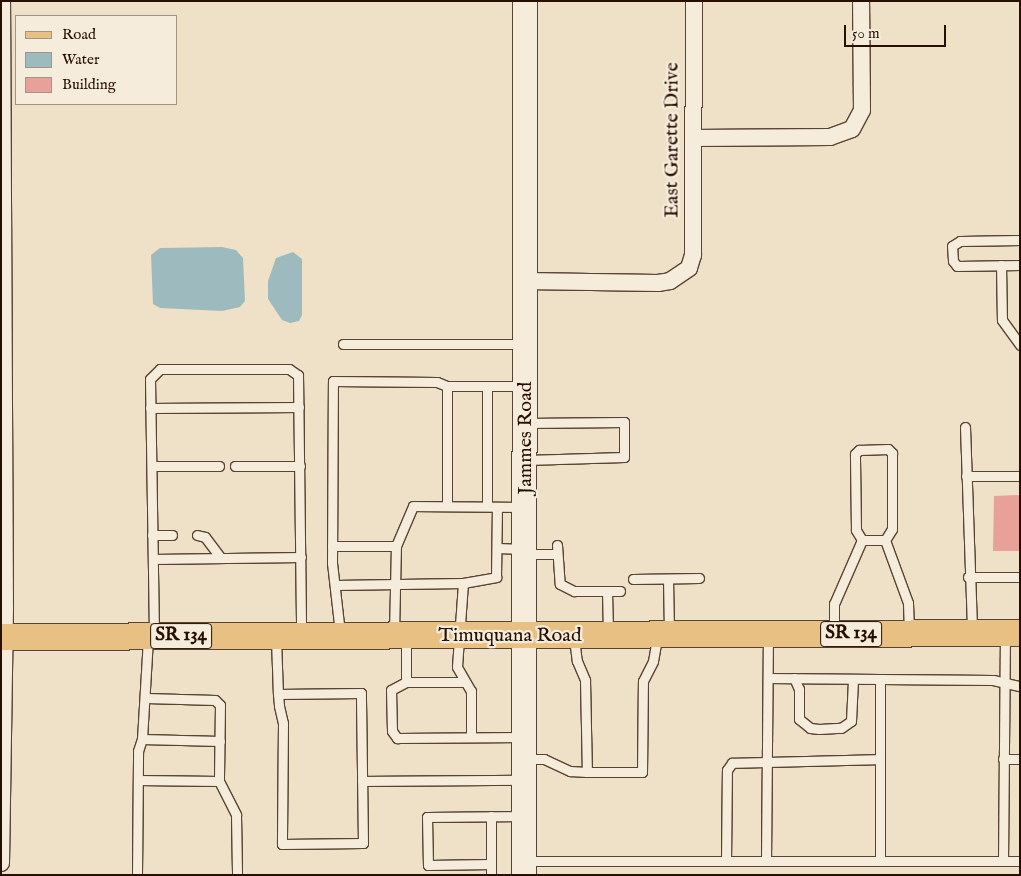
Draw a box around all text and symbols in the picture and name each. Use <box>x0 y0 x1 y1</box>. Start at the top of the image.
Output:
legend <box>15 15 178 105</box>
scale bar <box>846 15 948 47</box>
text: 50 m <box>852 24 880 43</box>
text: Road <box>62 25 96 44</box>
text: Water <box>62 50 99 69</box>
street label: East Garette Drive <box>660 62 684 218</box>
text: Building <box>62 75 116 94</box>
street label: Jammes Road <box>513 382 537 494</box>
road number: SR 134 <box>820 618 882 650</box>
road number: SR 134 <box>150 620 212 652</box>
street label: Timuquana Road <box>438 623 582 647</box>

